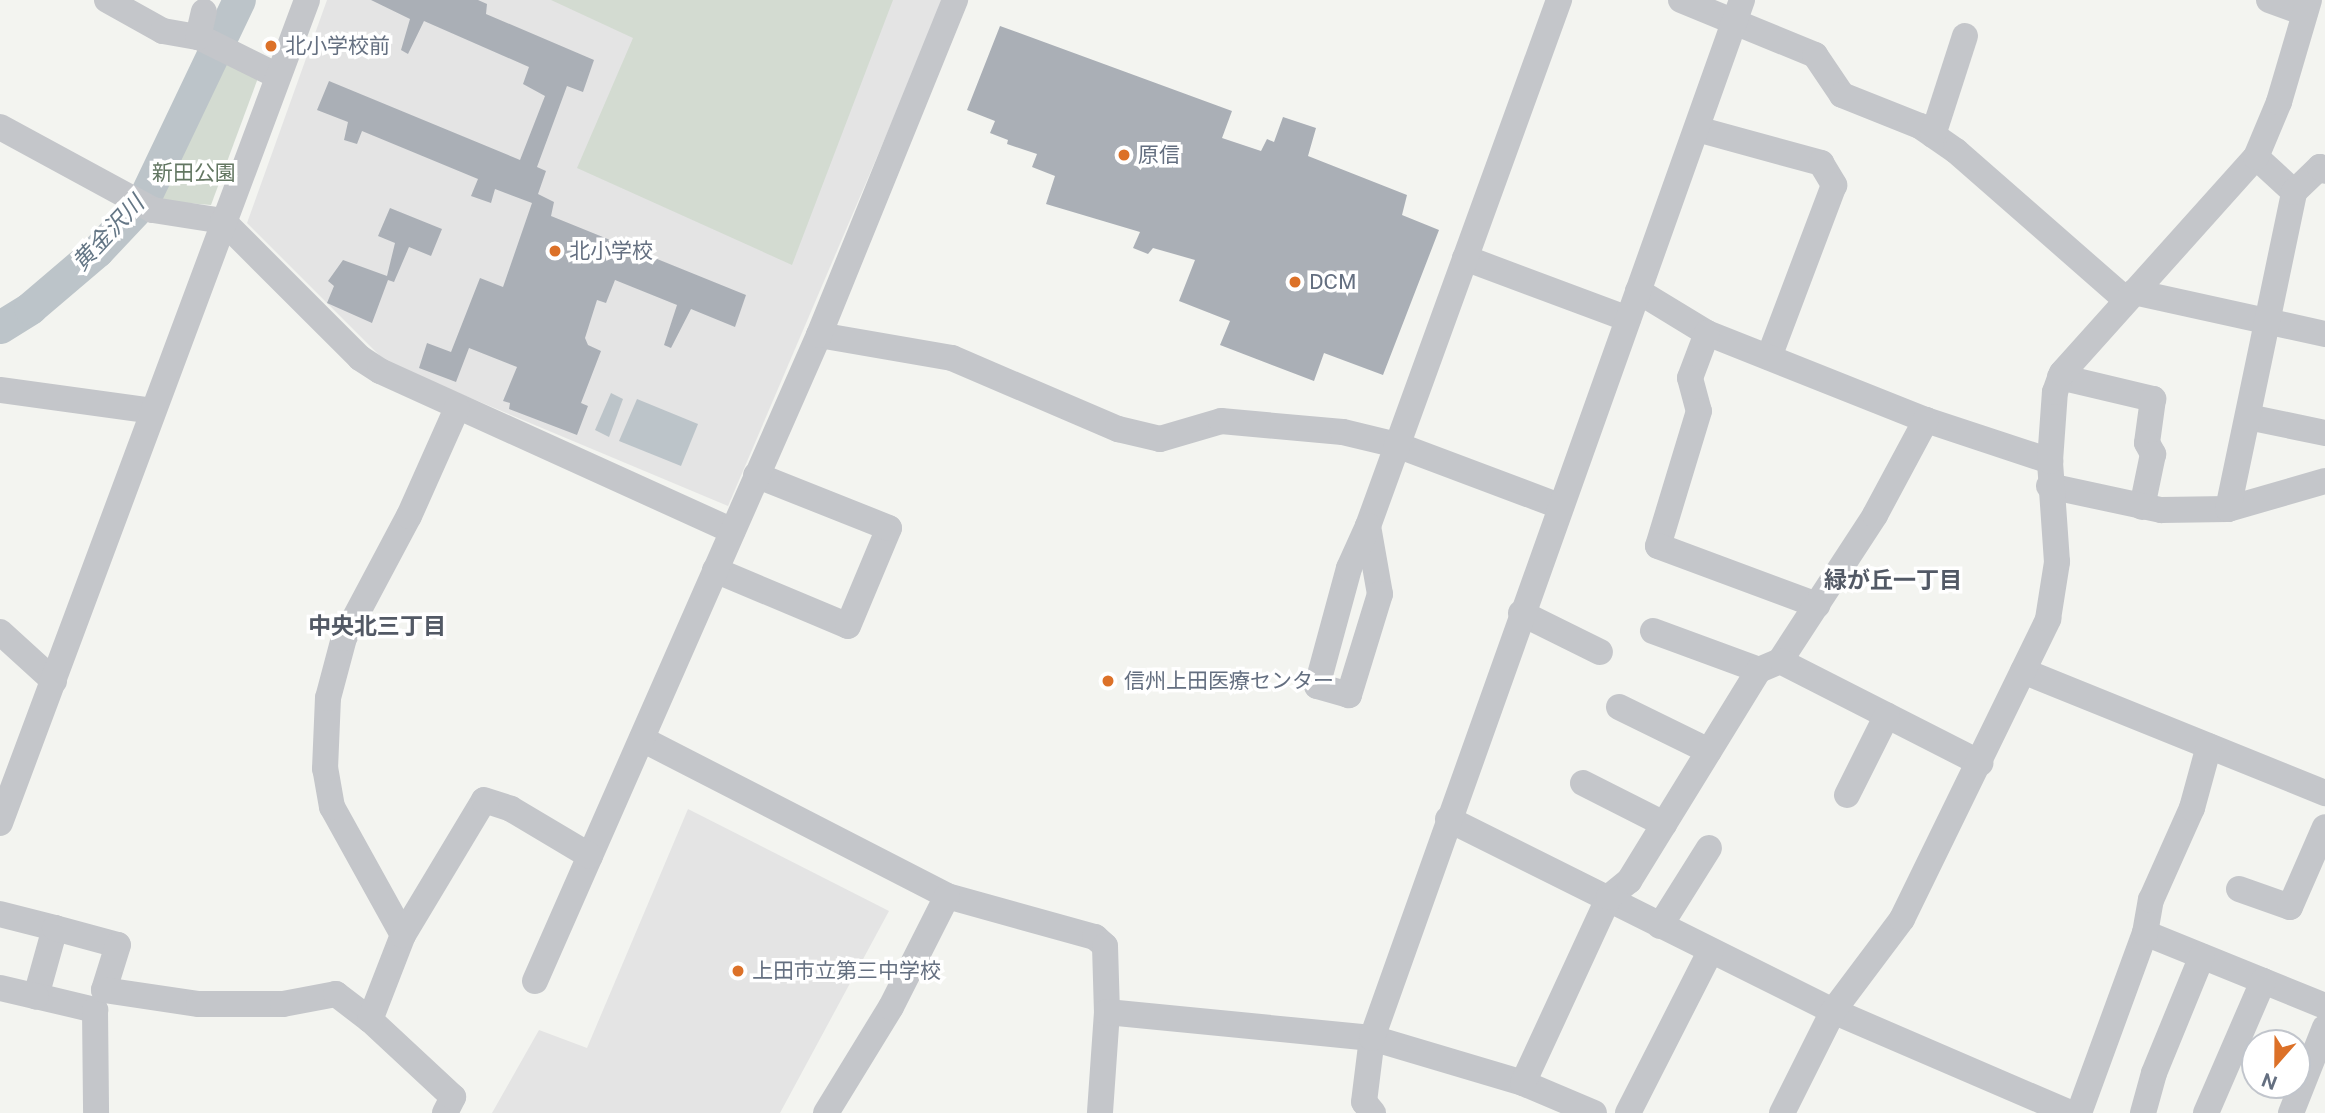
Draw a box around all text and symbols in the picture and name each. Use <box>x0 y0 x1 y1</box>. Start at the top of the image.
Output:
place label: 北小学校前 <box>285 33 390 59</box>
marker: 北小学校前 <box>263 38 279 54</box>
place label: 原信 <box>1138 142 1180 168</box>
marker: 原信 <box>1116 147 1132 163</box>
park label: 新田公園 <box>152 160 236 186</box>
water label: 黄金沢川 <box>67 190 149 276</box>
place label: 北小学校 <box>569 238 653 264</box>
marker: 北小学校 <box>547 243 563 259</box>
place label: DCM <box>1309 269 1357 295</box>
marker: DCM <box>1287 274 1303 290</box>
district label: 緑が丘一丁目 <box>1824 566 1962 594</box>
district label: 中央北三丁目 <box>308 612 446 640</box>
place label: 信州上田医療センター <box>1124 668 1334 694</box>
marker: 信州上田医療センター <box>1098 671 1118 691</box>
place label: 上田市立第三中学校 <box>752 958 941 984</box>
marker: 上田市立第三中学校 <box>730 963 746 979</box>
north arrow <box>2241 1029 2311 1099</box>
text: N <box>2258 1069 2280 1095</box>

